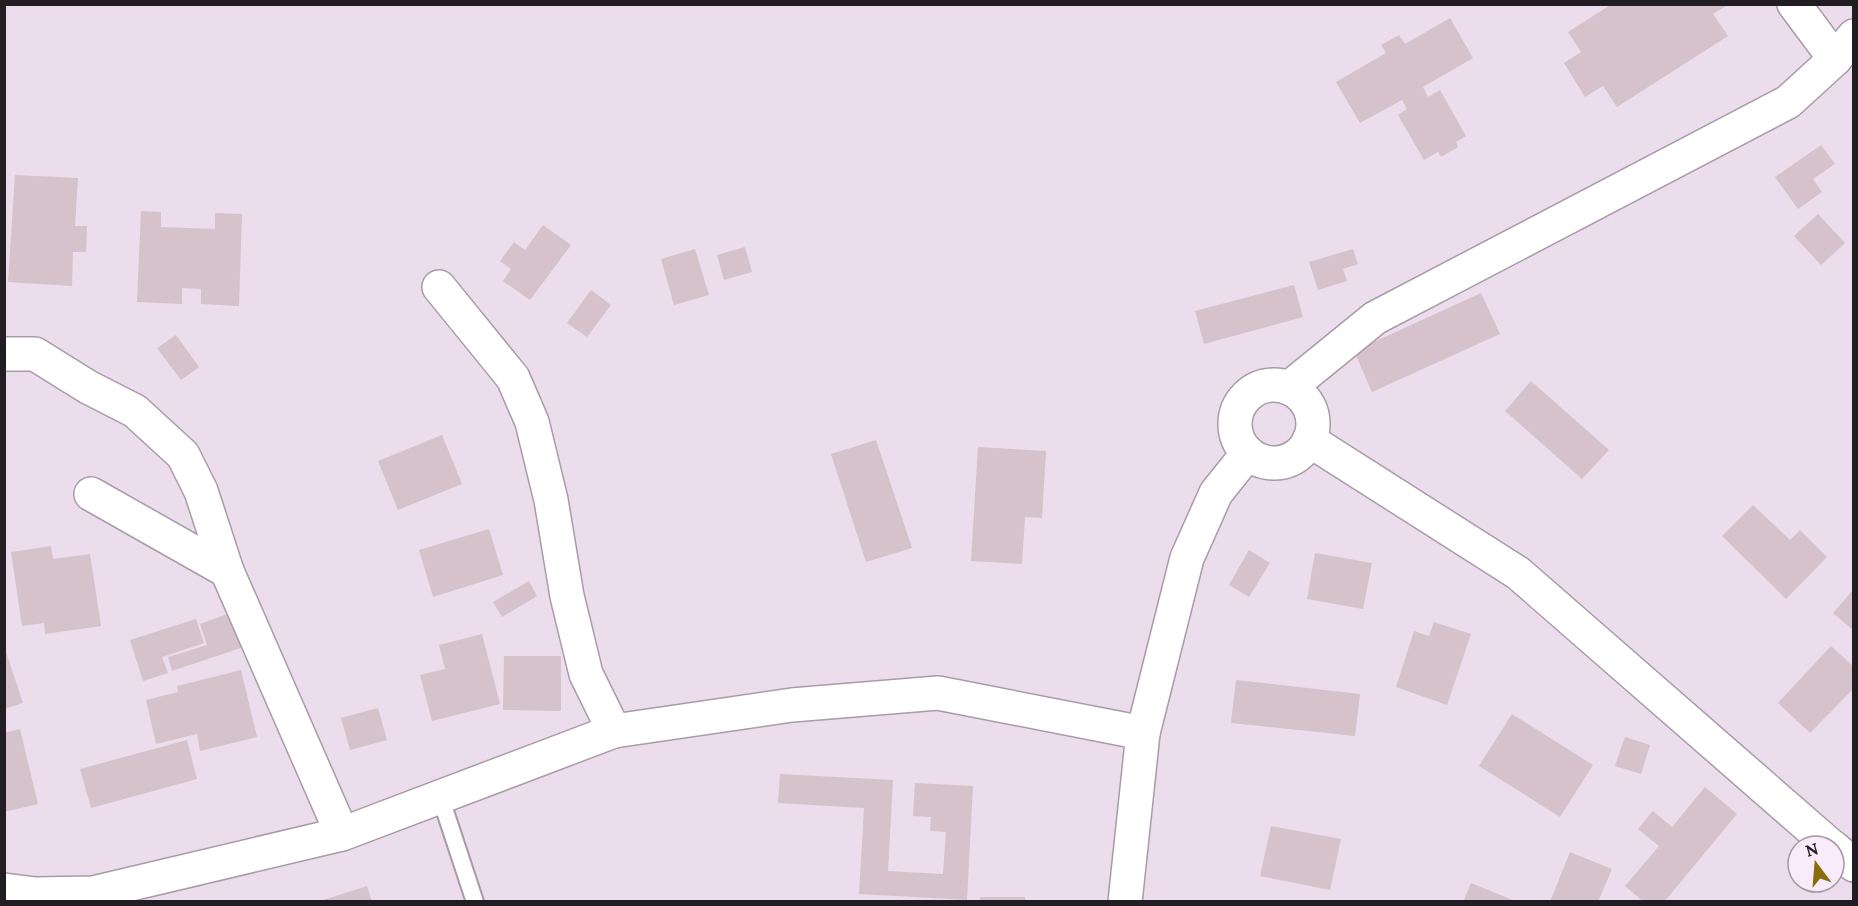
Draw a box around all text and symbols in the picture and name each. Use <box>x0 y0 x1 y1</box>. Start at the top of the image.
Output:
north arrow <box>1786 834 1846 894</box>
text: N <box>1803 838 1821 861</box>

